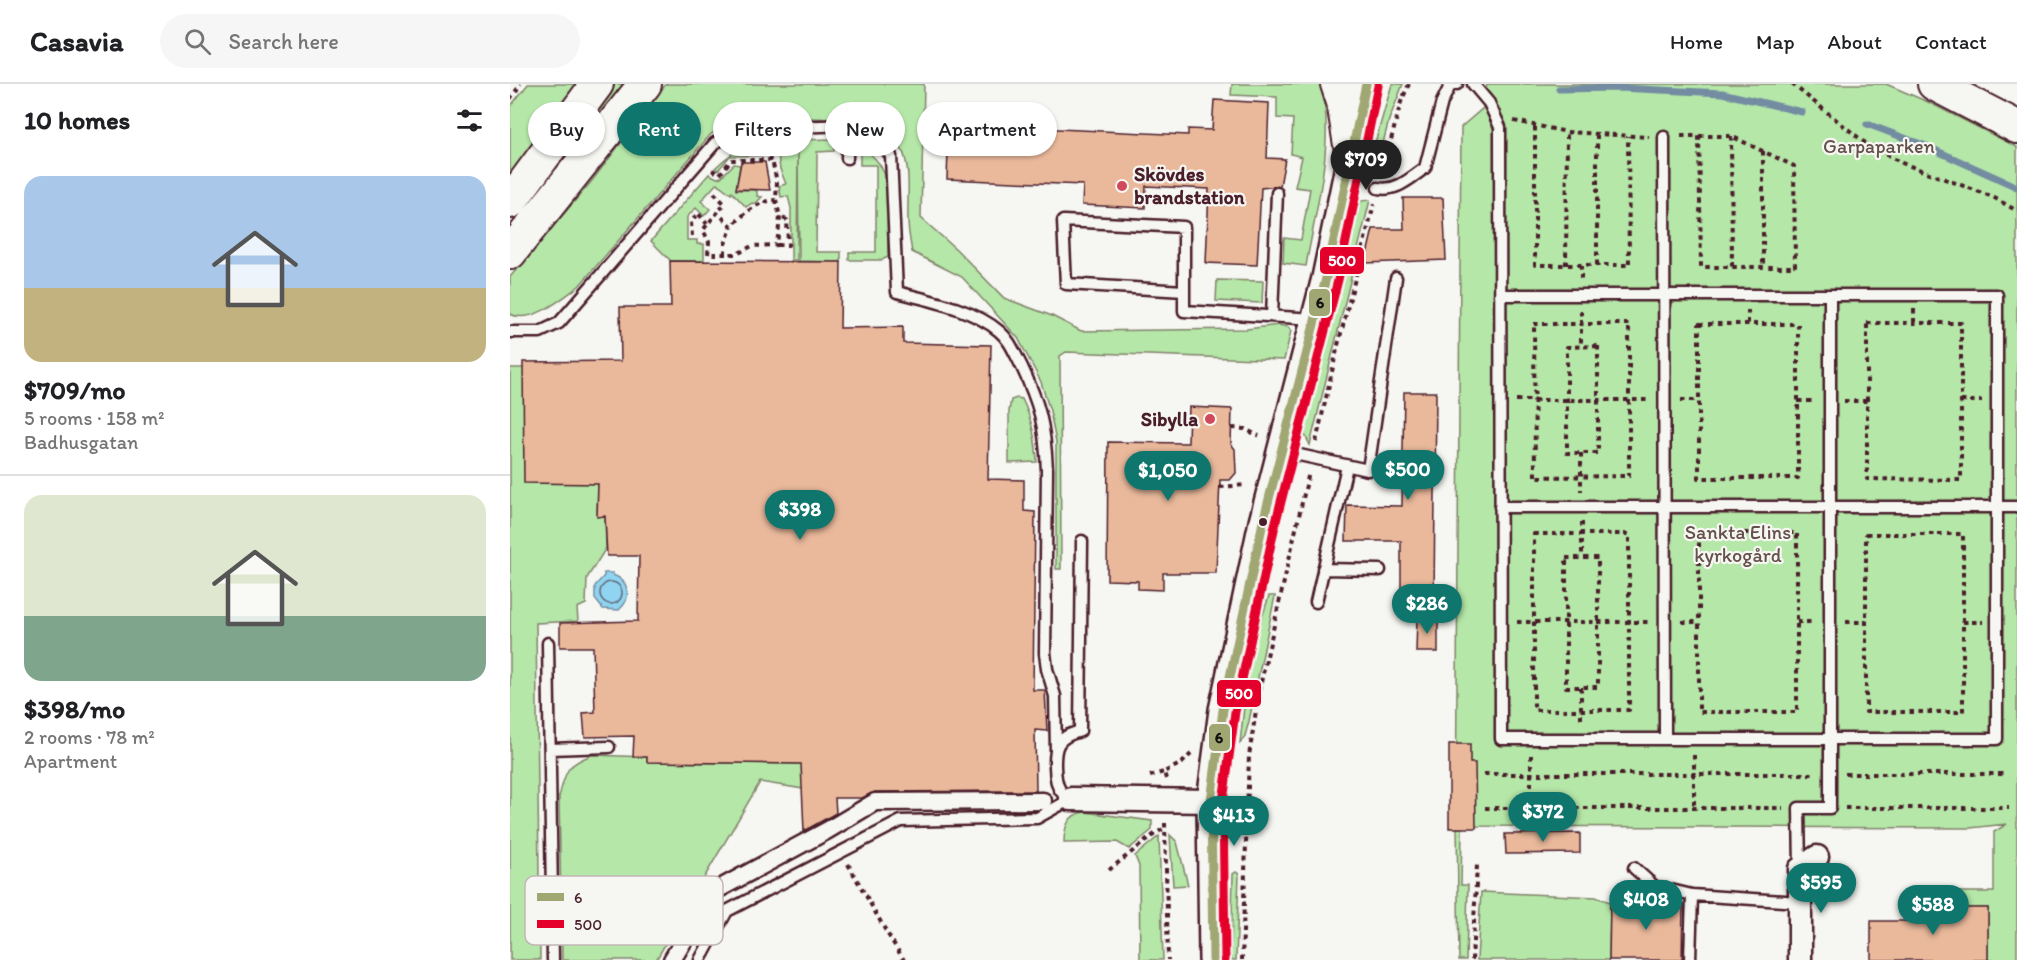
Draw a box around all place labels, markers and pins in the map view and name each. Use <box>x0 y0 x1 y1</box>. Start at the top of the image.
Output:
pin: $709 <box>1330 140 1402 191</box>
place label: Skövdes brandstation <box>1134 162 1245 209</box>
marker: Skövdes brandstation <box>1115 179 1129 193</box>
place label: Sibylla <box>1141 407 1198 432</box>
marker: Sibylla <box>1203 412 1217 426</box>
pin: $500 <box>1372 450 1444 501</box>
pin: $1,050 <box>1119 451 1217 502</box>
pin: $398 <box>764 490 836 541</box>
unlabelled marker <box>1257 516 1269 528</box>
pin: $286 <box>1391 584 1463 635</box>
pin: $372 <box>1507 792 1579 843</box>
pin: $413 <box>1198 796 1270 847</box>
pin: $595 <box>1785 863 1857 914</box>
pin: $408 <box>1610 880 1682 931</box>
pin: $588 <box>1897 885 1969 936</box>

